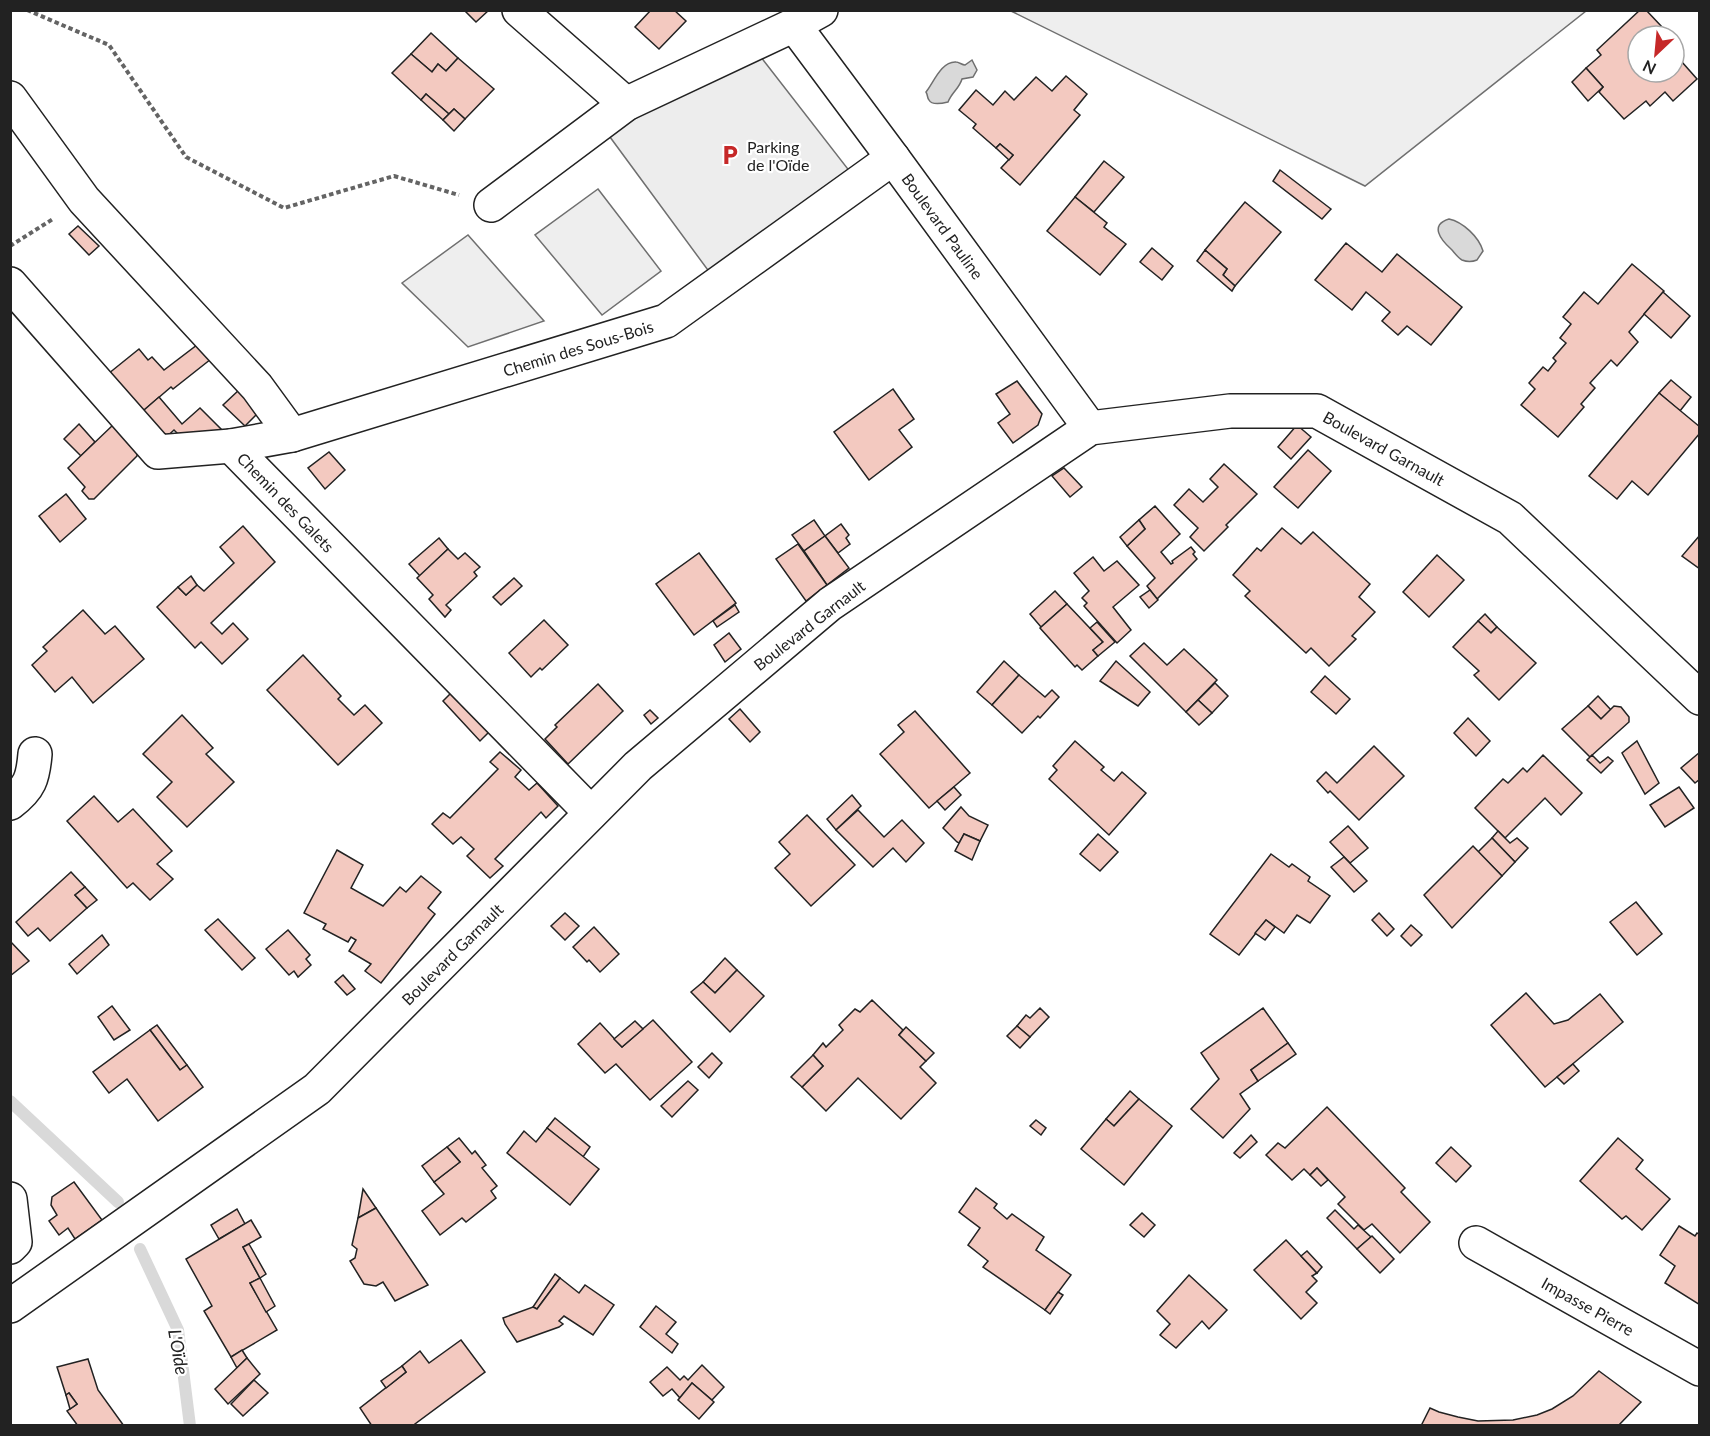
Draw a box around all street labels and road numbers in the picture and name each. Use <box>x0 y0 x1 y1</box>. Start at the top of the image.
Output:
street label: Boulevard Pauline <box>898 169 988 283</box>
street label: Chemin des Sous-Bois <box>501 316 655 380</box>
street label: Boulevard Garnault <box>1320 407 1448 489</box>
street label: Chemin des Galets <box>234 448 338 556</box>
street label: Boulevard Garnault <box>750 576 868 674</box>
street label: Boulevard Garnault <box>397 899 507 1009</box>
street label: Impasse Pierre <box>1539 1273 1637 1339</box>

